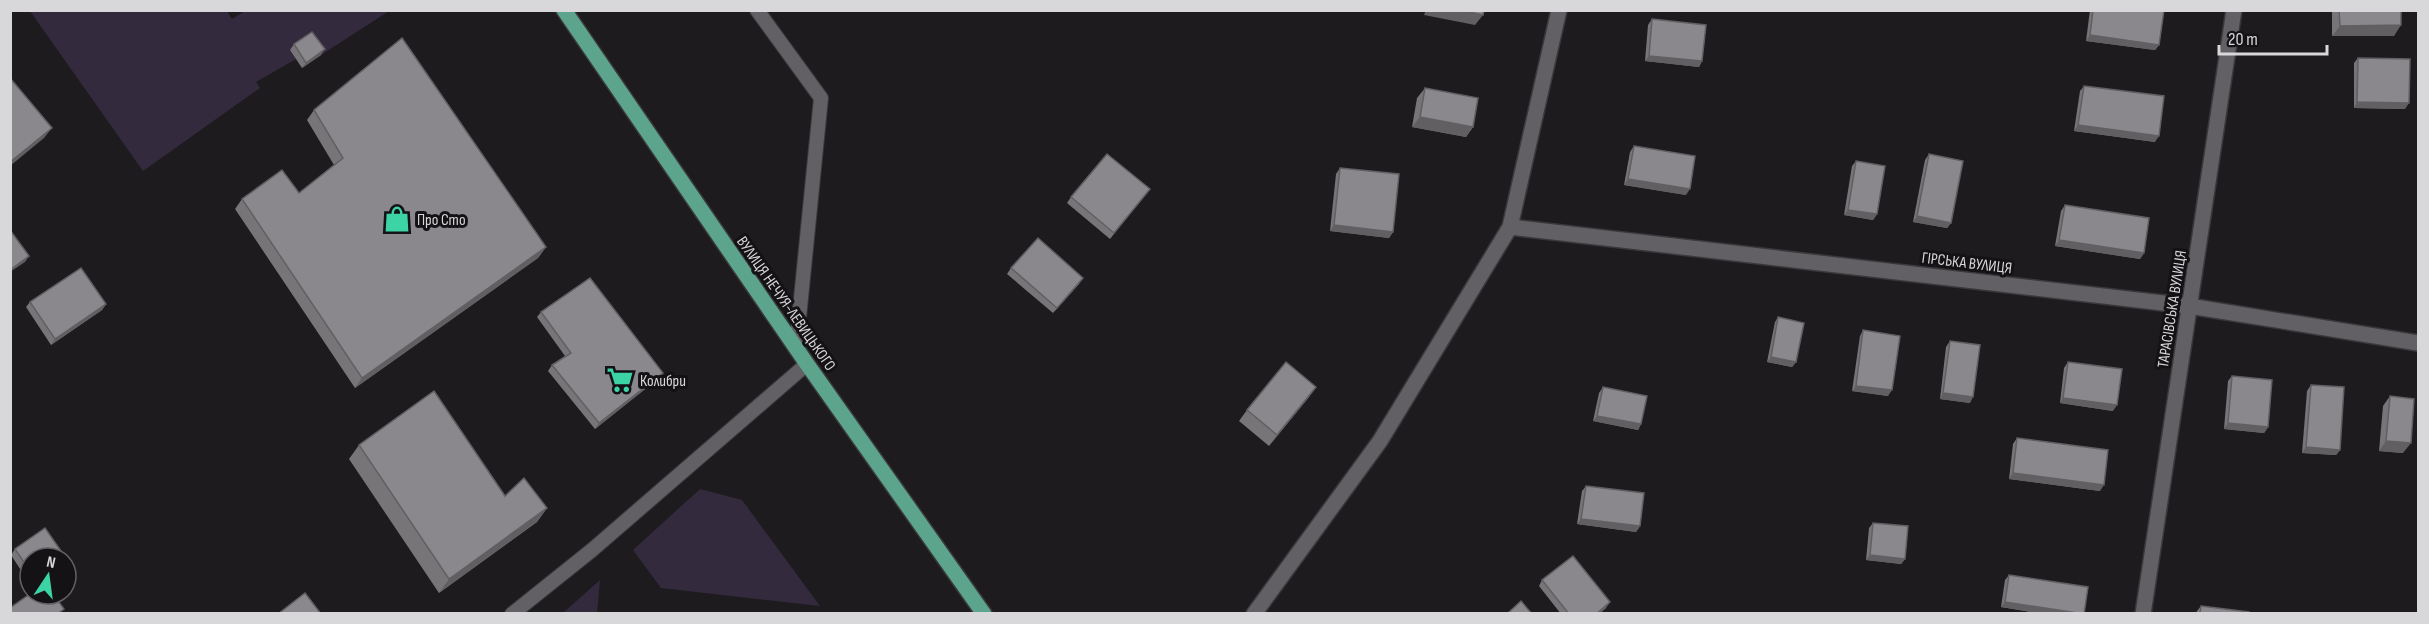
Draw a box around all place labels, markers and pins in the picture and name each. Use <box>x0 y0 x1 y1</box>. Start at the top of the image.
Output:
shop icon: Про Сто <box>382 204 412 234</box>
place label: Про Сто <box>417 211 466 230</box>
supermarket icon: Колибри <box>605 365 635 395</box>
place label: Колибри <box>640 372 686 391</box>

